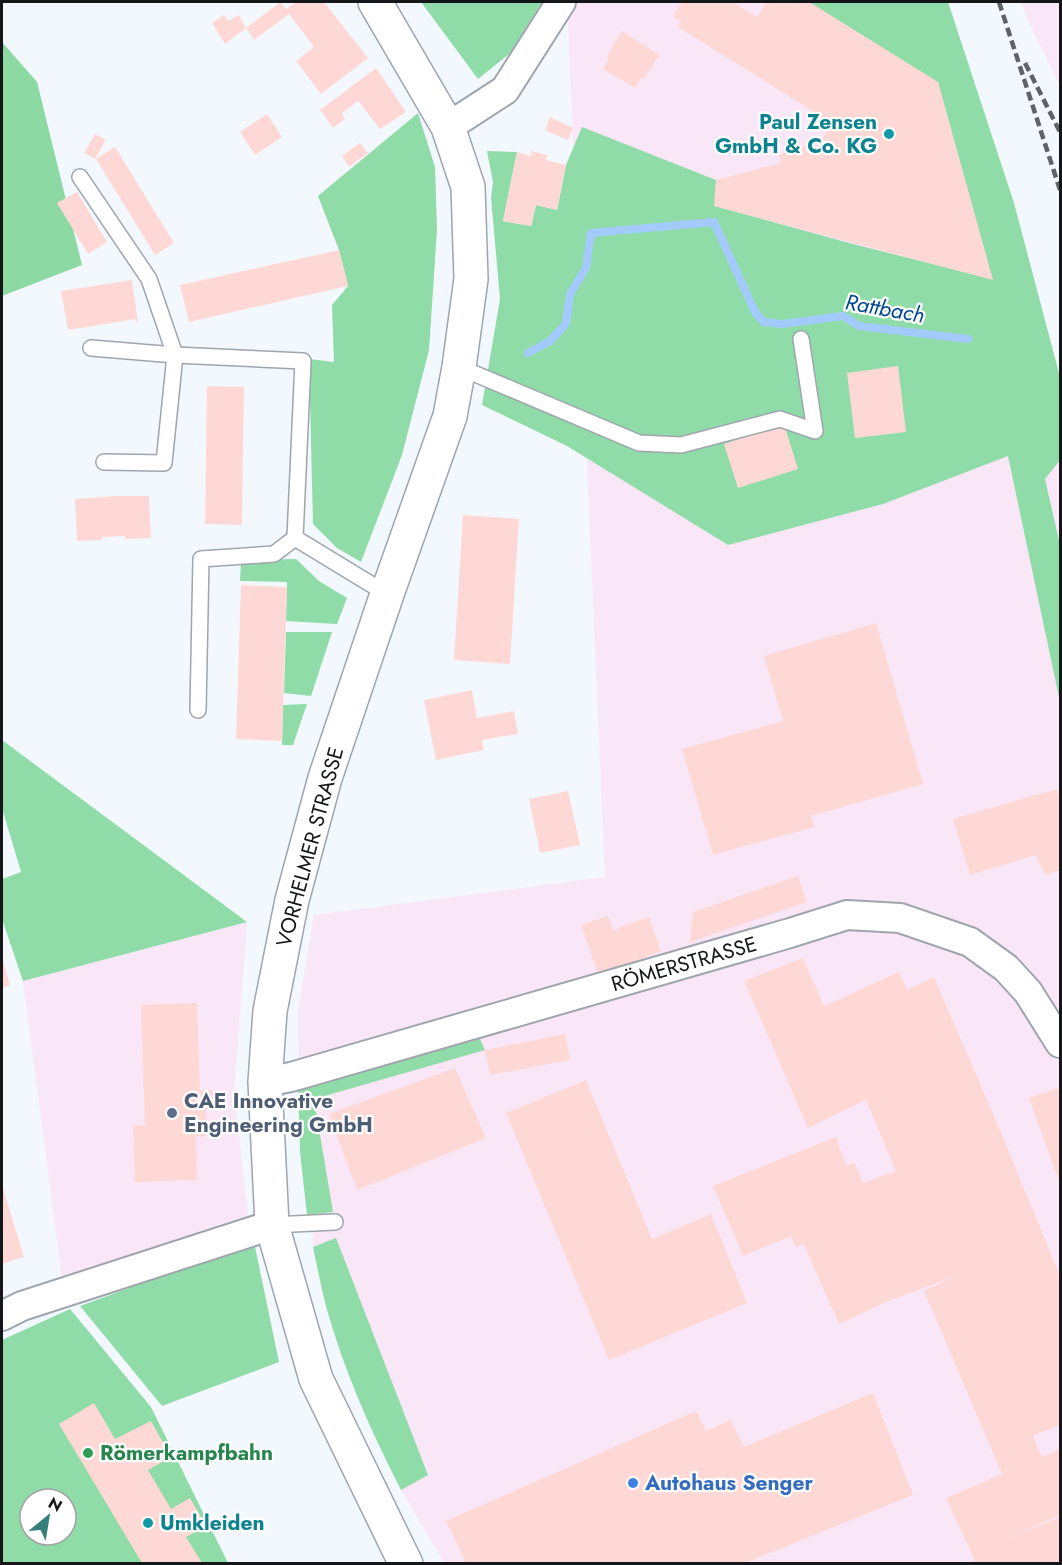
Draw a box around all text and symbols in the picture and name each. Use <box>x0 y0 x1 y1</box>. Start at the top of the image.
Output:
place label: Paul Zensen GmbH & Co. KG <box>715 107 877 161</box>
marker: Paul Zensen GmbH & Co. KG <box>882 127 896 141</box>
water label: Rattbach <box>843 285 927 331</box>
street label: VORHELMER STRASSE <box>269 744 351 950</box>
street label: RÖMERSTRASSE <box>608 929 760 999</box>
place label: CAE Innovative Engineering GmbH <box>184 1086 373 1140</box>
marker: CAE Innovative Engineering GmbH <box>165 1106 179 1120</box>
place label: Römerkampfbahn <box>100 1438 273 1468</box>
marker: Römerkampfbahn <box>81 1446 95 1460</box>
place label: Autohaus Senger <box>644 1468 813 1498</box>
marker: Autohaus Senger <box>626 1476 640 1490</box>
north arrow <box>18 1487 78 1547</box>
text: N <box>44 1491 67 1518</box>
place label: Umkleiden <box>160 1508 265 1538</box>
marker: Umkleiden <box>141 1516 155 1530</box>

